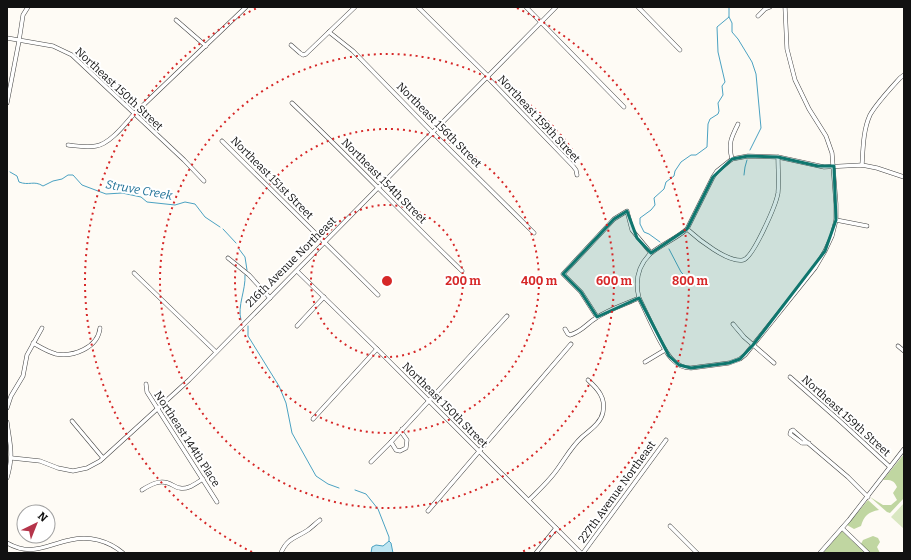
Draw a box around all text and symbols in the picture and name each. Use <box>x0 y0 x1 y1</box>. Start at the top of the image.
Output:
street label: Northeast 150th Street <box>72 45 166 133</box>
street label: Northeast 159th Street <box>495 73 583 165</box>
street label: Northeast 156th Street <box>394 80 484 170</box>
street label: Northeast 151st Street <box>228 134 316 222</box>
street label: Northeast 154th Street <box>339 136 429 226</box>
water label: Struve Creek <box>104 177 174 203</box>
street label: 216th Avenue Northeast <box>243 214 339 310</box>
centre of rings <box>380 274 394 288</box>
text: 200 m <box>445 274 481 288</box>
text: 400 m <box>521 274 558 288</box>
text: 600 m <box>596 274 633 288</box>
text: 800 m <box>672 274 709 288</box>
street label: Northeast 150th Street <box>400 360 490 450</box>
street label: Northeast 159th Street <box>799 373 893 459</box>
street label: Northeast 144th Place <box>151 389 223 489</box>
street label: 227th Avenue Northeast <box>576 438 658 546</box>
north arrow <box>16 504 56 544</box>
text: N <box>35 509 50 525</box>

